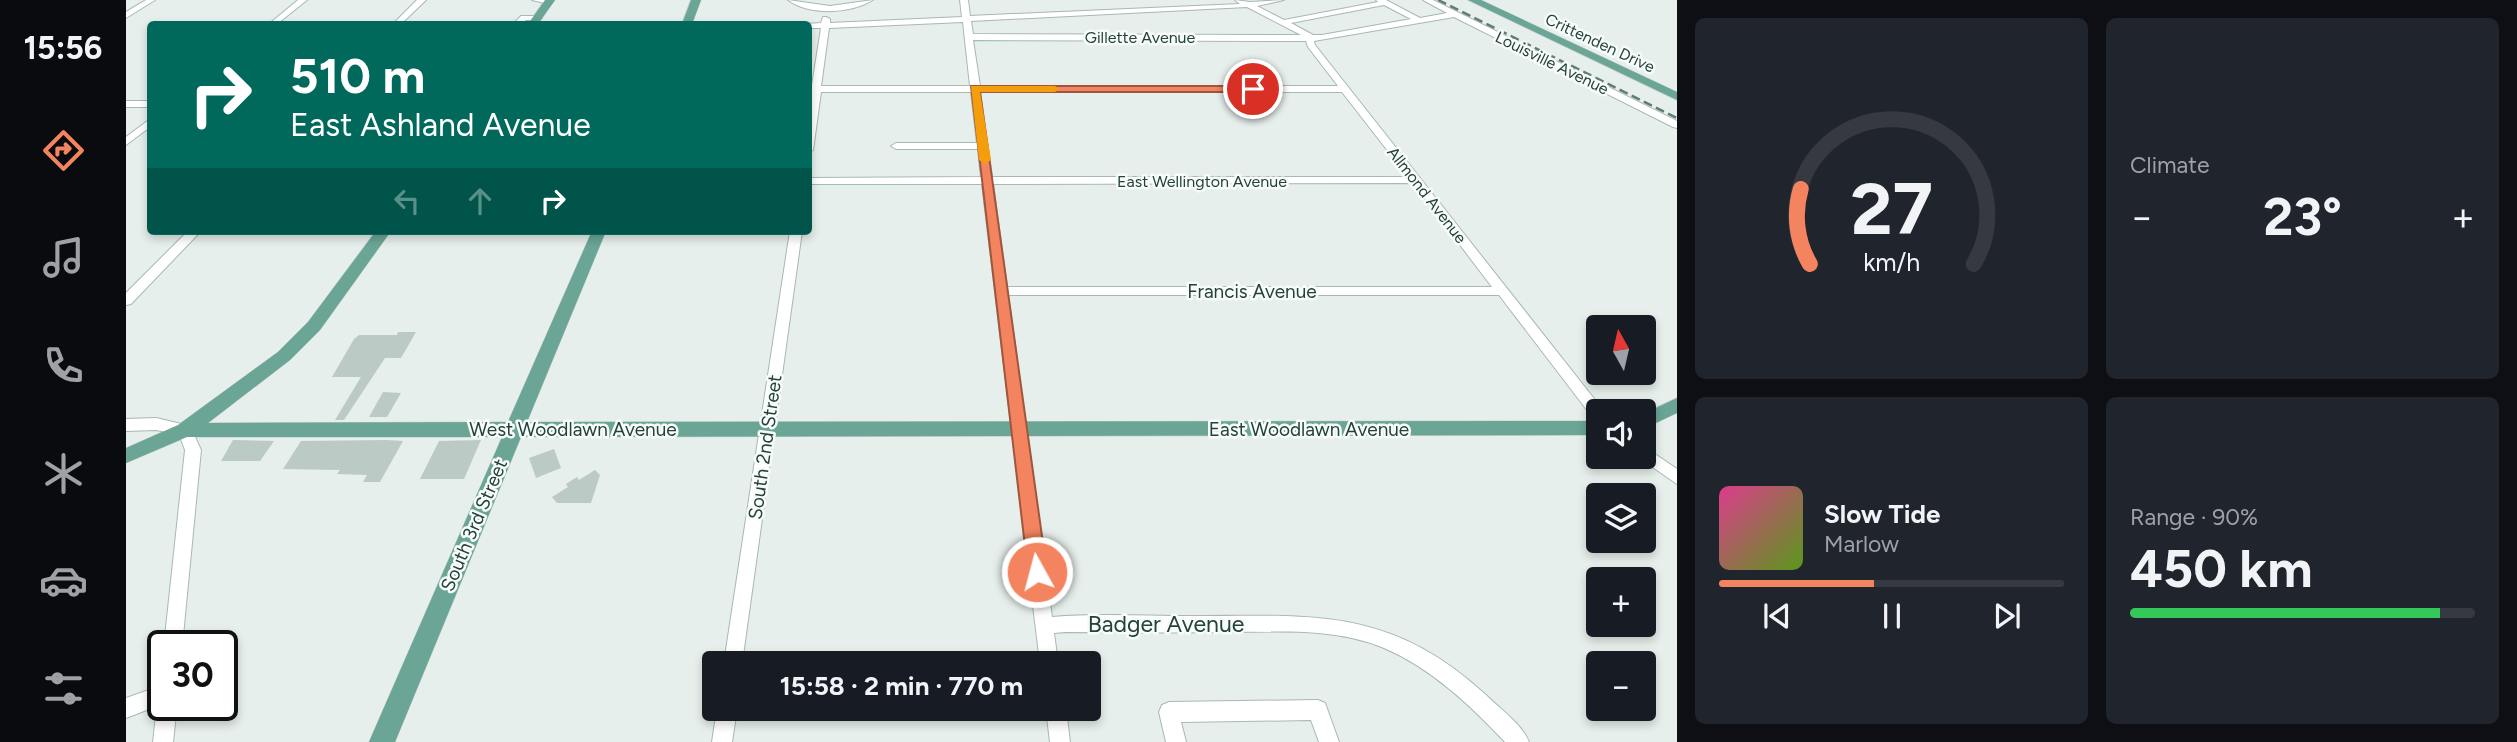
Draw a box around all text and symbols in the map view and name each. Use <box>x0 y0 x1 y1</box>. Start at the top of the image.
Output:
street label: Crittenden Drive <box>1542 9 1658 77</box>
street label: Louisville Avenue <box>1492 27 1612 99</box>
street label: Gillette Avenue <box>1085 28 1196 47</box>
text: 15:56 <box>24 29 102 67</box>
text: 510 m <box>290 46 425 105</box>
icon: right <box>175 49 266 140</box>
pin <box>1223 59 1283 119</box>
icon: arrive <box>1234 70 1272 108</box>
text: East Ashland Avenue <box>290 106 591 144</box>
icon: directions <box>39 126 88 175</box>
street label: Allmond Avenue <box>1383 143 1471 247</box>
text: Climate <box>2130 151 2209 179</box>
text: 27 <box>1850 166 1933 253</box>
street label: East Wellington Avenue <box>1117 172 1287 191</box>
icon: left <box>388 182 426 220</box>
icon: ahead <box>461 182 499 220</box>
icon: right <box>534 182 572 220</box>
text: 23° <box>2263 186 2342 248</box>
text: − <box>2130 194 2154 240</box>
text: + <box>2451 194 2475 240</box>
icon: music <box>39 233 88 282</box>
text: km/h <box>1863 247 1920 277</box>
street label: Francis Avenue <box>1187 280 1317 303</box>
north arrow <box>1586 315 1656 385</box>
map controls <box>1586 315 1656 721</box>
icon: phone <box>39 341 88 390</box>
street label: South 2nd Street <box>743 373 787 521</box>
button: sound <box>1586 399 1656 469</box>
street label: West Woodlawn Avenue <box>469 418 677 441</box>
street label: East Woodlawn Avenue <box>1209 418 1409 441</box>
icon: climate <box>39 449 88 498</box>
street label: South 3rd Street <box>436 455 512 595</box>
button: layers <box>1586 483 1656 553</box>
text: Slow Tide <box>1824 498 1940 530</box>
text: Range · 90% <box>2130 503 2258 531</box>
text: Marlow <box>1824 530 1899 558</box>
position arrow <box>1000 535 1074 609</box>
text: 450 km <box>2130 538 2313 600</box>
icon: car <box>39 556 88 605</box>
button: + <box>1586 567 1656 637</box>
icon: previous <box>1758 597 1796 635</box>
icon: pause <box>1873 597 1911 635</box>
icon: next <box>1988 597 2026 635</box>
street label: Badger Avenue <box>1088 610 1244 638</box>
speed limit sign: 30 <box>147 630 238 721</box>
button: − <box>1586 651 1656 721</box>
icon: filters <box>39 664 88 713</box>
text: 15:58 · 2 min · 770 m <box>780 670 1023 702</box>

